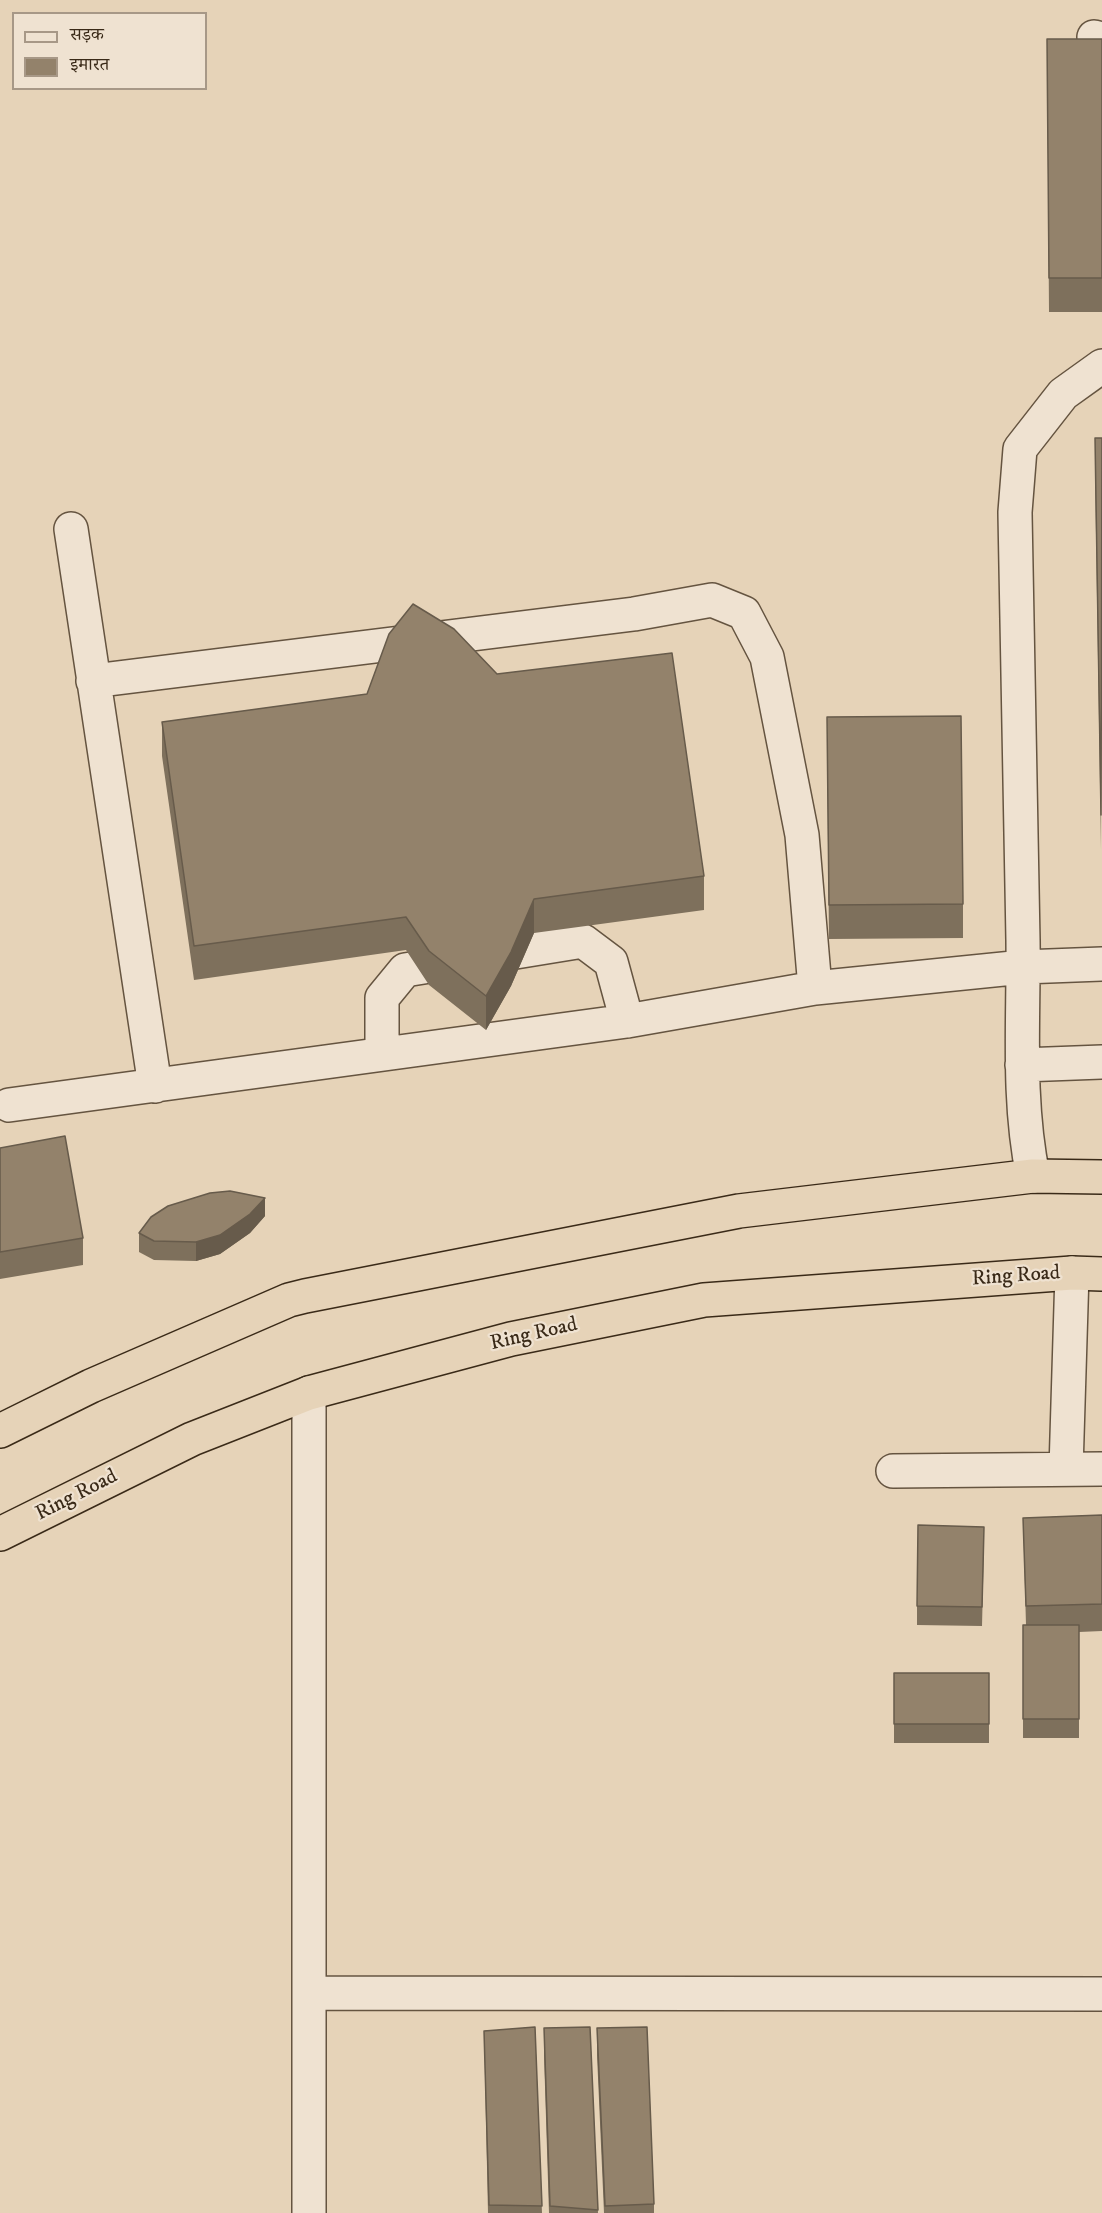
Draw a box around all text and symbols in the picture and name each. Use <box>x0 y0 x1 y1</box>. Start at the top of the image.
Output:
legend <box>12 12 207 90</box>
text: सड़क <box>70 24 104 46</box>
text: इमारत <box>70 54 109 76</box>
street label: Ring Road <box>971 1261 1061 1293</box>
street label: Ring Road <box>488 1313 580 1357</box>
street label: Ring Road <box>32 1465 122 1527</box>

